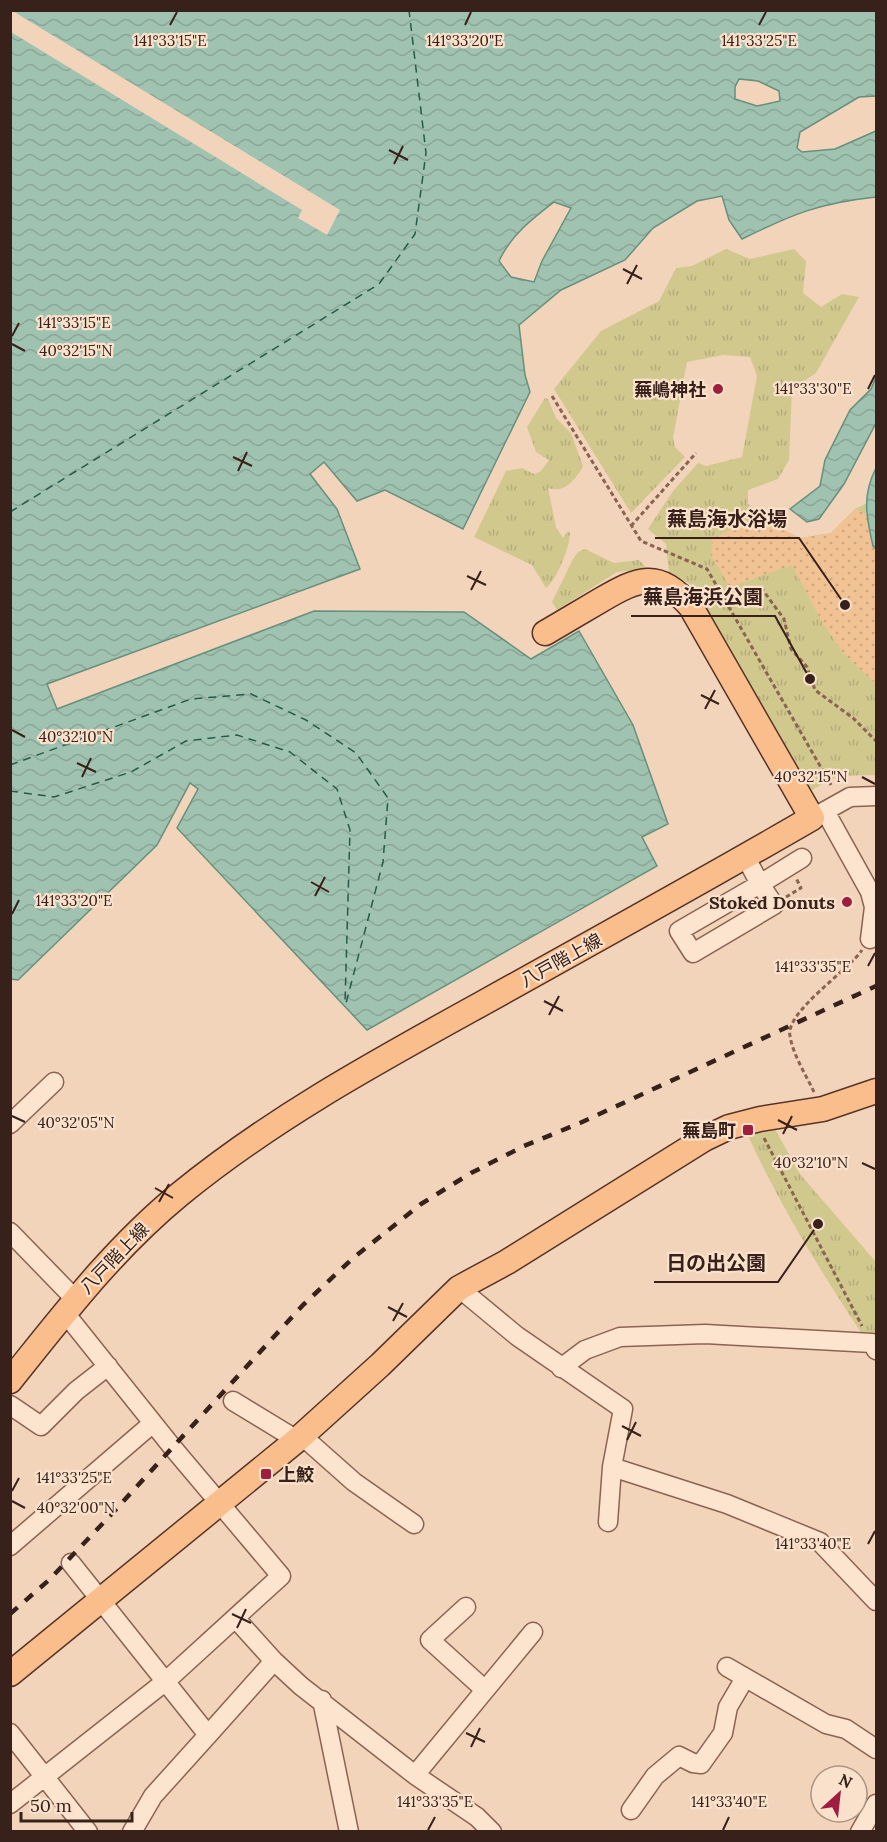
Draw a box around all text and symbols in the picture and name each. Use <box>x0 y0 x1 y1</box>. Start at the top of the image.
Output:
text: 141°33'15"E <box>133 31 207 50</box>
text: 141°33'20"E <box>427 31 503 50</box>
text: 141°33'25"E <box>721 31 797 50</box>
text: 141°33'15"E <box>37 313 111 332</box>
text: 40°32'15"N <box>39 341 113 360</box>
place label: 蕪嶋神社 <box>634 378 706 401</box>
text: 141°33'30"E <box>774 379 852 398</box>
marker: 蕪嶋神社 <box>711 382 725 396</box>
callout: 蕪島海水浴場 <box>655 500 799 538</box>
text: 蕪島海水浴場 <box>667 506 787 531</box>
callout: 蕪島海浜公園 <box>631 578 775 616</box>
text: 蕪島海浜公園 <box>643 584 763 609</box>
text: 40°32'10"N <box>39 727 113 746</box>
text: 40°32'15"N <box>774 767 848 786</box>
text: 141°33'20"E <box>36 891 112 910</box>
place label: Stoked Donuts <box>709 891 835 914</box>
marker: Stoked Donuts <box>840 895 854 909</box>
street label: 八戸階上線 <box>516 928 606 992</box>
text: 141°33'35"E <box>775 957 851 976</box>
text: 40°32'05"N <box>37 1113 115 1132</box>
place label: 蕪島町 <box>682 1119 736 1142</box>
marker: 蕪島町 <box>741 1123 755 1137</box>
text: 40°32'10"N <box>774 1153 848 1172</box>
street label: 八戸階上線 <box>74 1218 154 1298</box>
callout: 日の出公園 <box>654 1244 778 1282</box>
text: 日の出公園 <box>666 1250 766 1275</box>
place label: 上鮫 <box>278 1463 314 1486</box>
marker: 上鮫 <box>259 1467 273 1481</box>
text: 141°33'25"E <box>36 1468 112 1487</box>
text: 40°32'00"N <box>37 1498 115 1517</box>
text: 141°33'40"E <box>775 1534 851 1553</box>
north arrow <box>809 1764 869 1824</box>
text: N <box>836 1769 856 1792</box>
scale bar <box>21 1785 132 1823</box>
text: 141°33'35"E <box>397 1792 473 1811</box>
text: 141°33'40"E <box>691 1792 767 1811</box>
text: 50 m <box>30 1794 72 1817</box>

